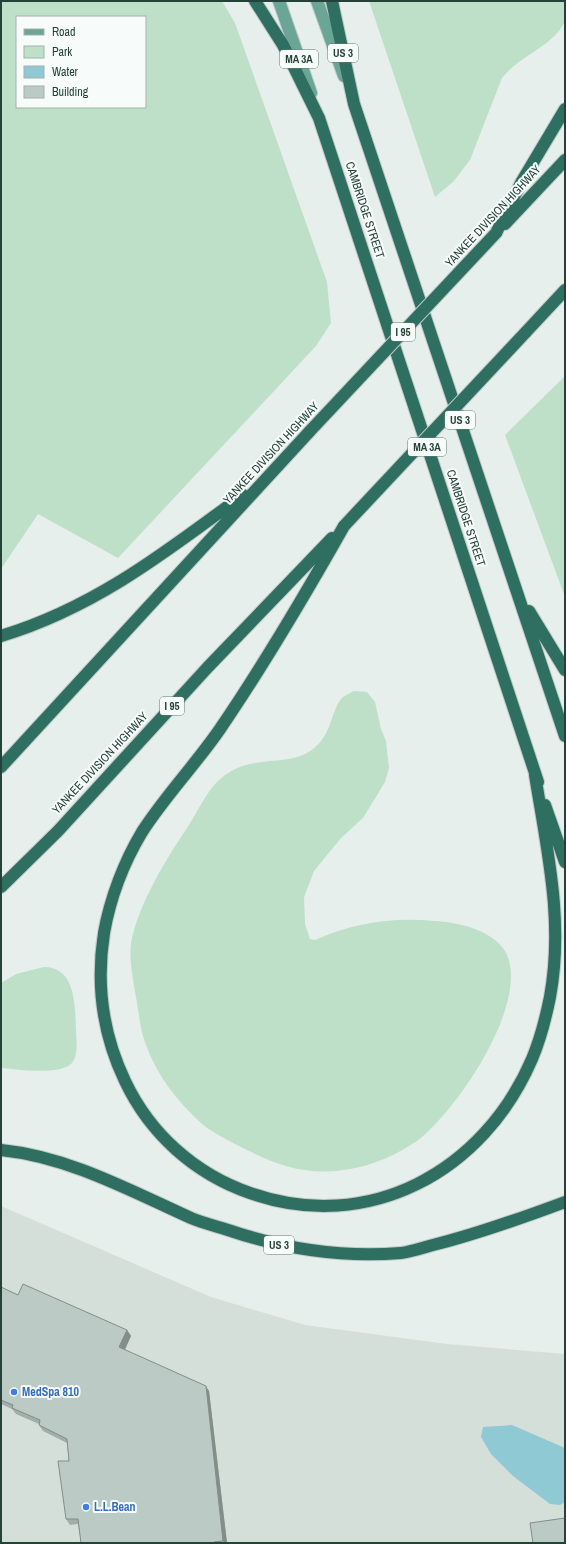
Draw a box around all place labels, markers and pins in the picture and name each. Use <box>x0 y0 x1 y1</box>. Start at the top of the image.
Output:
place label: MedSpa 810 <box>22 1384 79 1400</box>
marker: MedSpa 810 <box>9 1387 19 1397</box>
place label: L.L.Bean <box>94 1499 136 1515</box>
marker: L.L.Bean <box>81 1502 91 1512</box>

